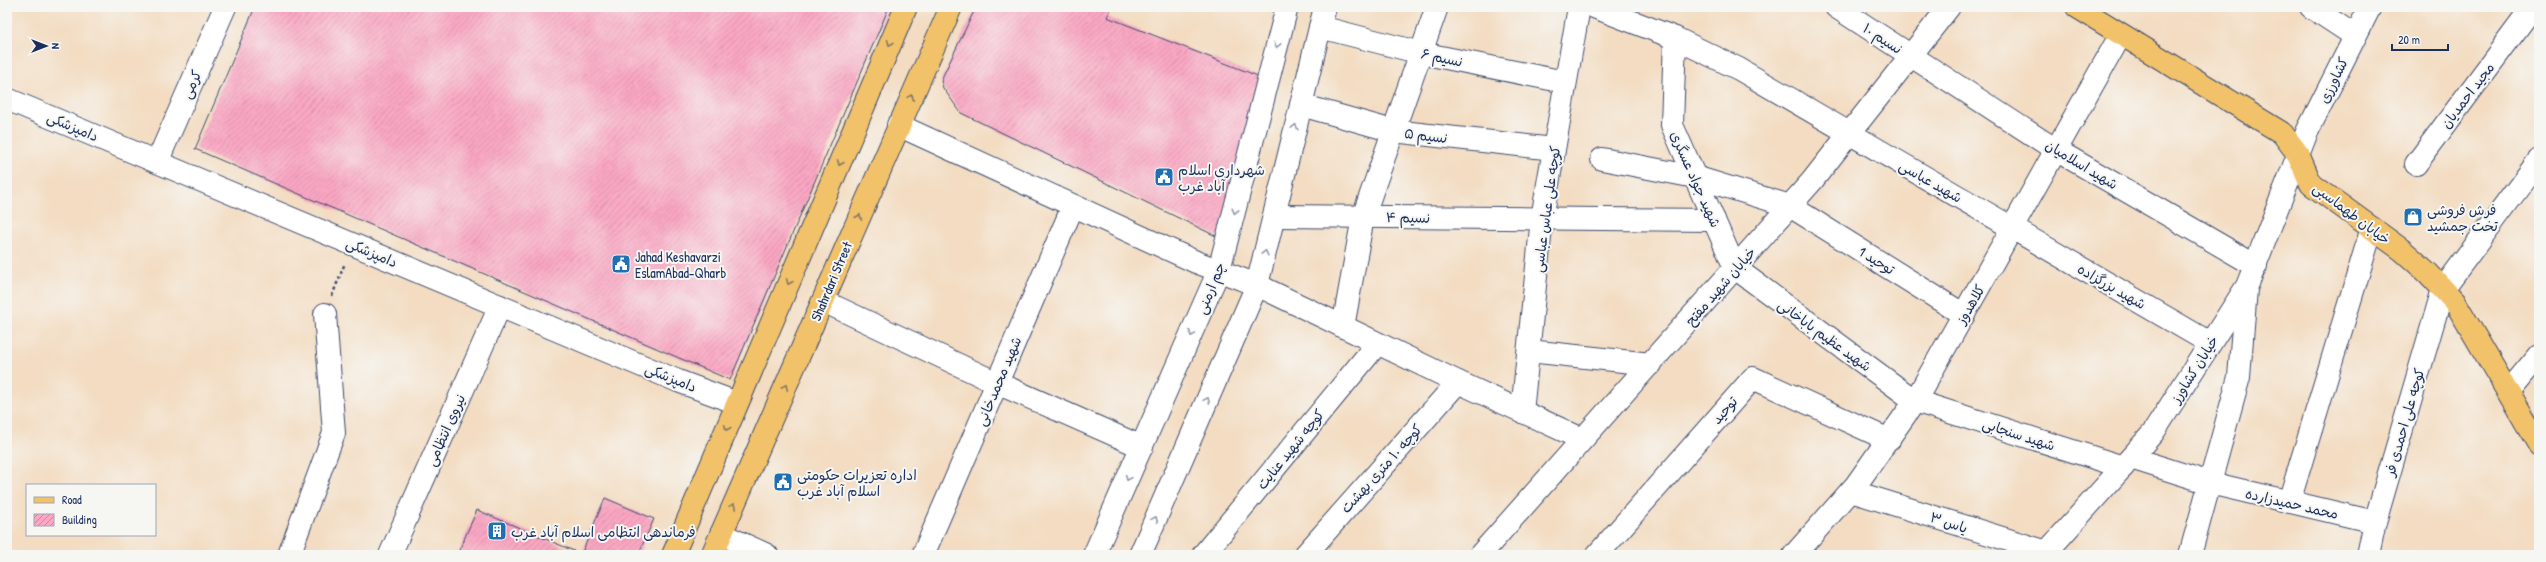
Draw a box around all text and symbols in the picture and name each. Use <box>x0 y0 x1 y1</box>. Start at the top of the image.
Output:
street label: نسیم ۱۰ <box>1859 18 1906 59</box>
north arrow <box>26 26 66 66</box>
scale bar <box>2392 26 2448 52</box>
text: 20 m <box>2398 31 2420 48</box>
one-way arrow <box>887 39 895 46</box>
one-way arrow <box>1274 42 1282 48</box>
text: N <box>49 43 63 49</box>
street label: نسیم ۶ <box>1419 43 1465 73</box>
street label: کشاورزی <box>2314 54 2352 106</box>
street label: مجید احمدیان <box>2436 58 2498 132</box>
street label: کرمی <box>176 67 206 101</box>
one-way arrow <box>906 94 914 102</box>
street label: دامپزشکی <box>44 107 102 146</box>
street label: نسیم ۵ <box>1403 123 1449 149</box>
one-way arrow <box>1291 124 1299 130</box>
street label: شهید جواد عسگری <box>1666 128 1726 230</box>
street label: شهید اسلامیان <box>2042 135 2122 193</box>
street label: کوچه علی عباس عباسی <box>1528 145 1565 274</box>
street label: شهید عباسی <box>1896 155 1966 207</box>
one-way arrow <box>836 159 844 166</box>
place label: شهرداری اسلام آباد غرب <box>1178 160 1265 195</box>
public building icon: شهرداری اسلام آباد غرب <box>1153 166 1175 188</box>
street label: خیابان طهماسبی <box>2309 178 2395 248</box>
place label: فرش فروشی تخت جمشید <box>2427 200 2499 235</box>
shop icon: فرش فروشی تخت جمشید <box>2402 206 2424 228</box>
street label: نسیم ۴ <box>1386 207 1430 229</box>
one-way arrow <box>1231 208 1239 215</box>
one-way arrow <box>854 213 862 221</box>
street label: دامپزشکی <box>343 233 401 272</box>
street label: Shahrdari Street <box>806 238 856 324</box>
street label: توحید 1 <box>1855 242 1899 279</box>
street label: خیابان شهید مفتح <box>1681 243 1760 330</box>
place label: Jahad Keshavarzi EslamAbad-Qharb <box>635 247 726 282</box>
one-way arrow <box>1260 250 1268 257</box>
public building icon: Jahad Keshavarzi EslamAbad-Qharb <box>610 253 632 275</box>
street label: چم ارمنی <box>1191 259 1231 318</box>
street label: شهید بزرگزاده <box>2074 259 2150 313</box>
one-way arrow <box>785 279 793 286</box>
street label: کلاهدوز <box>1951 281 1989 328</box>
street label: شهید عظیم باباخانی <box>1773 295 1876 377</box>
one-way arrow <box>1188 330 1196 337</box>
street label: خیابان کشاورز <box>2165 332 2222 407</box>
street label: شهید محمدخانی <box>971 333 1025 429</box>
street label: دامپزشکی <box>642 358 700 397</box>
street label: کوچه علی احمدی فر <box>2379 366 2429 479</box>
one-way arrow <box>780 384 788 392</box>
street label: نیروی انتظامی <box>421 391 469 469</box>
street label: توحید <box>1707 391 1742 428</box>
one-way arrow <box>1202 397 1210 404</box>
street label: کوچه شهید عنایت <box>1252 405 1329 494</box>
street label: شهید سنجابی <box>1980 413 2058 455</box>
street label: کوچه ۱۰ متری بهشت <box>1336 419 1427 517</box>
one-way arrow <box>724 423 732 431</box>
place label: اداره تعزیرات حکومتی اسلام آباد غرب <box>797 465 917 502</box>
public building icon: اداره تعزیرات حکومتی اسلام آباد غرب <box>772 471 794 493</box>
one-way arrow <box>1125 474 1133 482</box>
street label: محمد حمیدزارده <box>2244 483 2340 523</box>
legend <box>26 484 156 536</box>
text: Road <box>62 491 82 508</box>
one-way arrow <box>728 503 736 511</box>
street label: یاس ۳ <box>1928 507 1970 537</box>
text: Building <box>62 511 97 528</box>
one-way arrow <box>1150 516 1158 524</box>
building icon: فرماندهی انتظامی اسلام آباد غرب <box>486 520 508 542</box>
place label: فرماندهی انتظامی اسلام آباد غرب <box>511 522 696 543</box>

